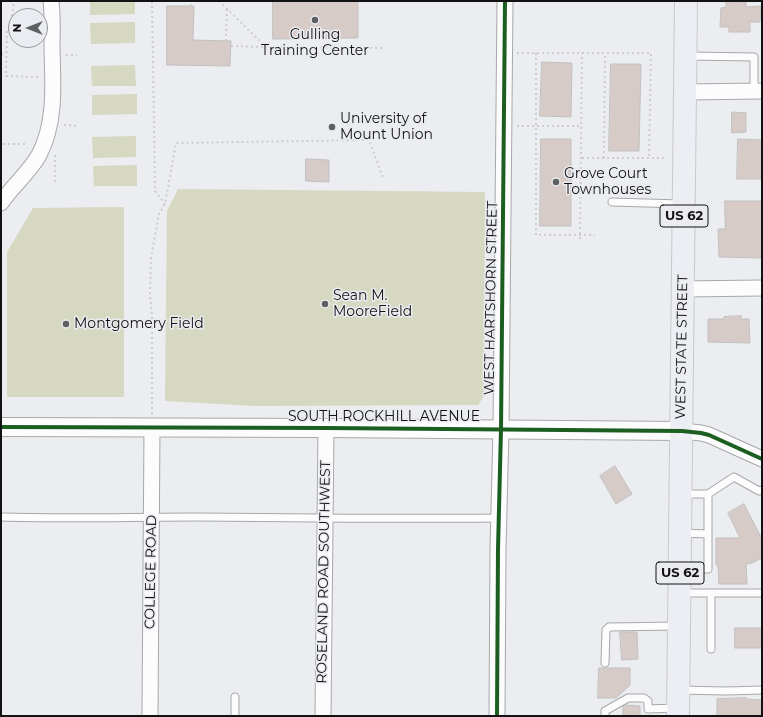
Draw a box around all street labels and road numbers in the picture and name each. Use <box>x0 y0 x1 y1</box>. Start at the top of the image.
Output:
street label: WEST HARTSHORN STREET <box>481 201 501 395</box>
road number: US 62 <box>660 205 708 227</box>
street label: WEST STATE STREET <box>672 274 692 420</box>
street label: SOUTH ROCKHILL AVENUE <box>288 409 480 425</box>
street label: ROSELAND ROAD SOUTHWEST <box>314 460 334 684</box>
street label: COLLEGE ROAD <box>142 515 160 629</box>
road number: US 62 <box>656 562 704 584</box>

